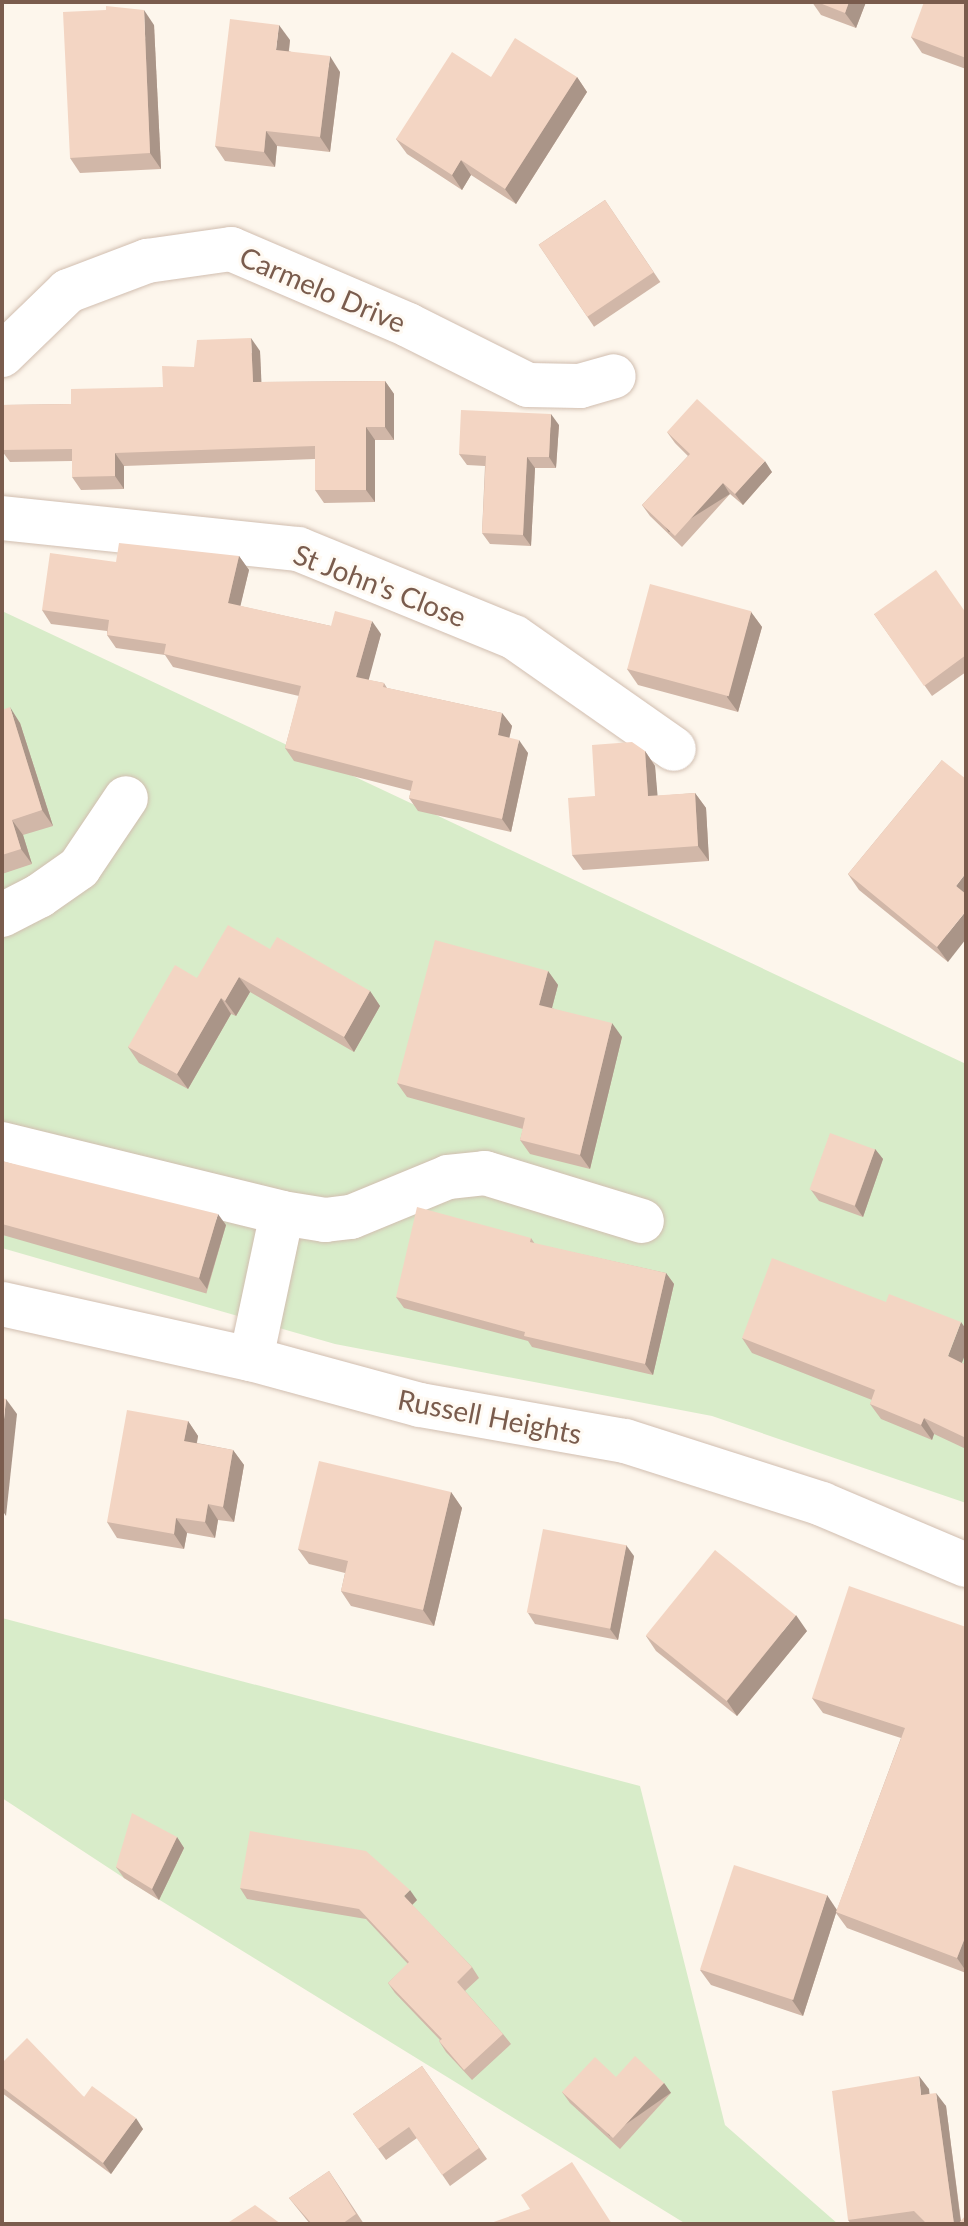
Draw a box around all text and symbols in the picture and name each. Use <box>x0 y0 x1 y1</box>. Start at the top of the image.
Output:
street label: Carmelo Drive <box>235 239 411 339</box>
street label: St John's Close <box>289 537 471 633</box>
street label: Russell Heights <box>395 1382 585 1450</box>

